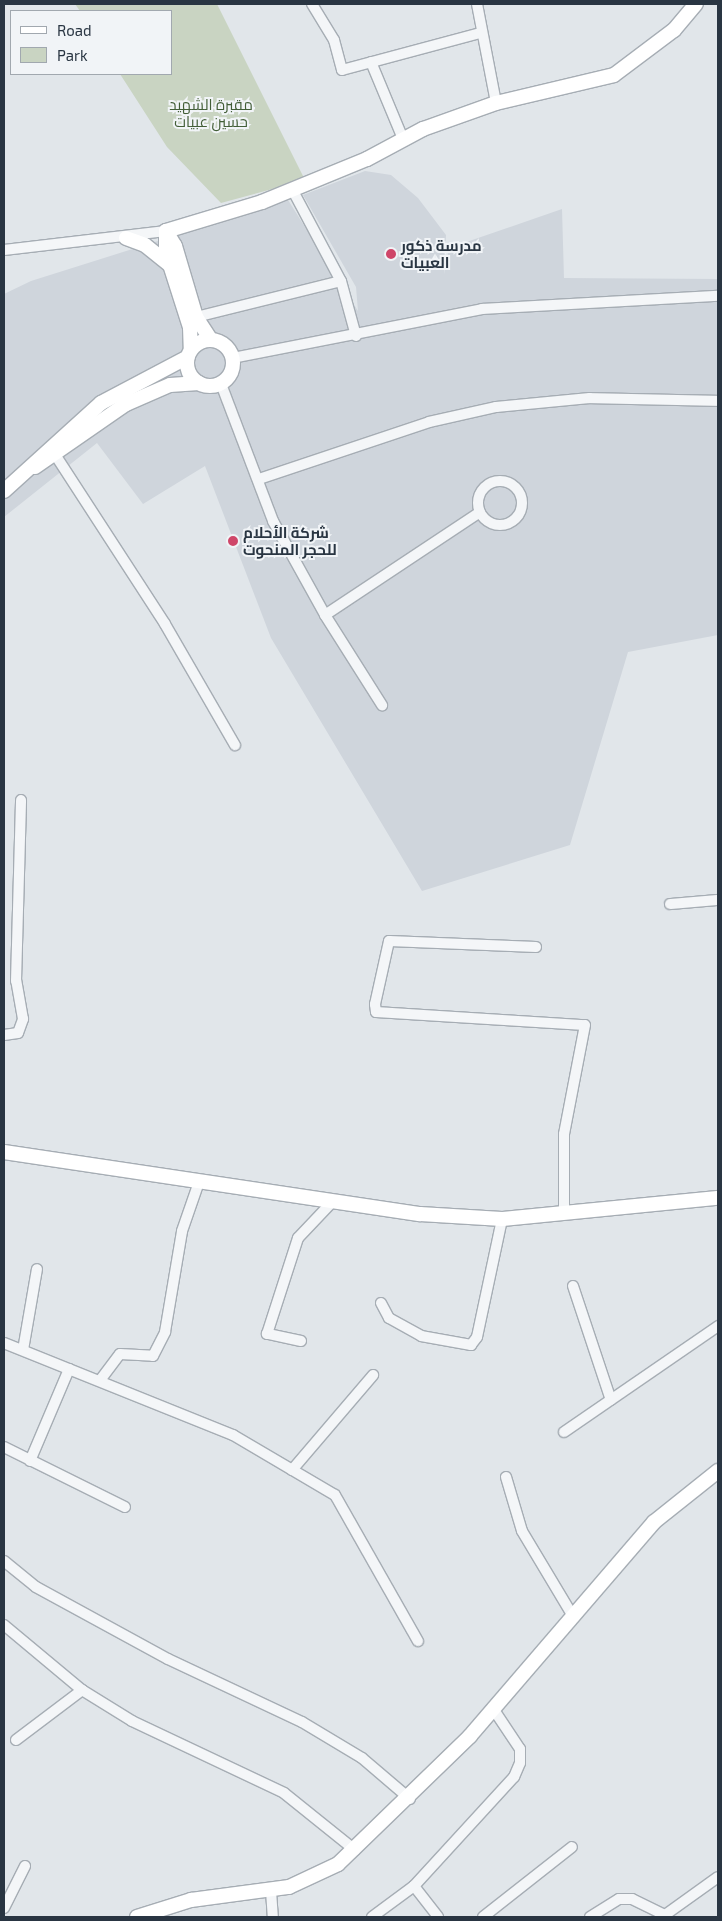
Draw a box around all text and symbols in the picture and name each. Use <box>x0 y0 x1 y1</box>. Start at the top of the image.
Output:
legend <box>10 10 172 75</box>
text: Road <box>57 21 92 39</box>
text: Park <box>57 46 88 64</box>
park label: مقبرة الشهيد حسين عبيات <box>169 95 253 130</box>
place label: مدرسة ذكور العبيات <box>401 236 482 271</box>
marker: مدرسة ذكور العبيات <box>385 248 397 260</box>
place label: شركة الأحلام للحجر المنحوت <box>243 523 337 558</box>
marker: شركة الأحلام للحجر المنحوت <box>227 535 239 547</box>

